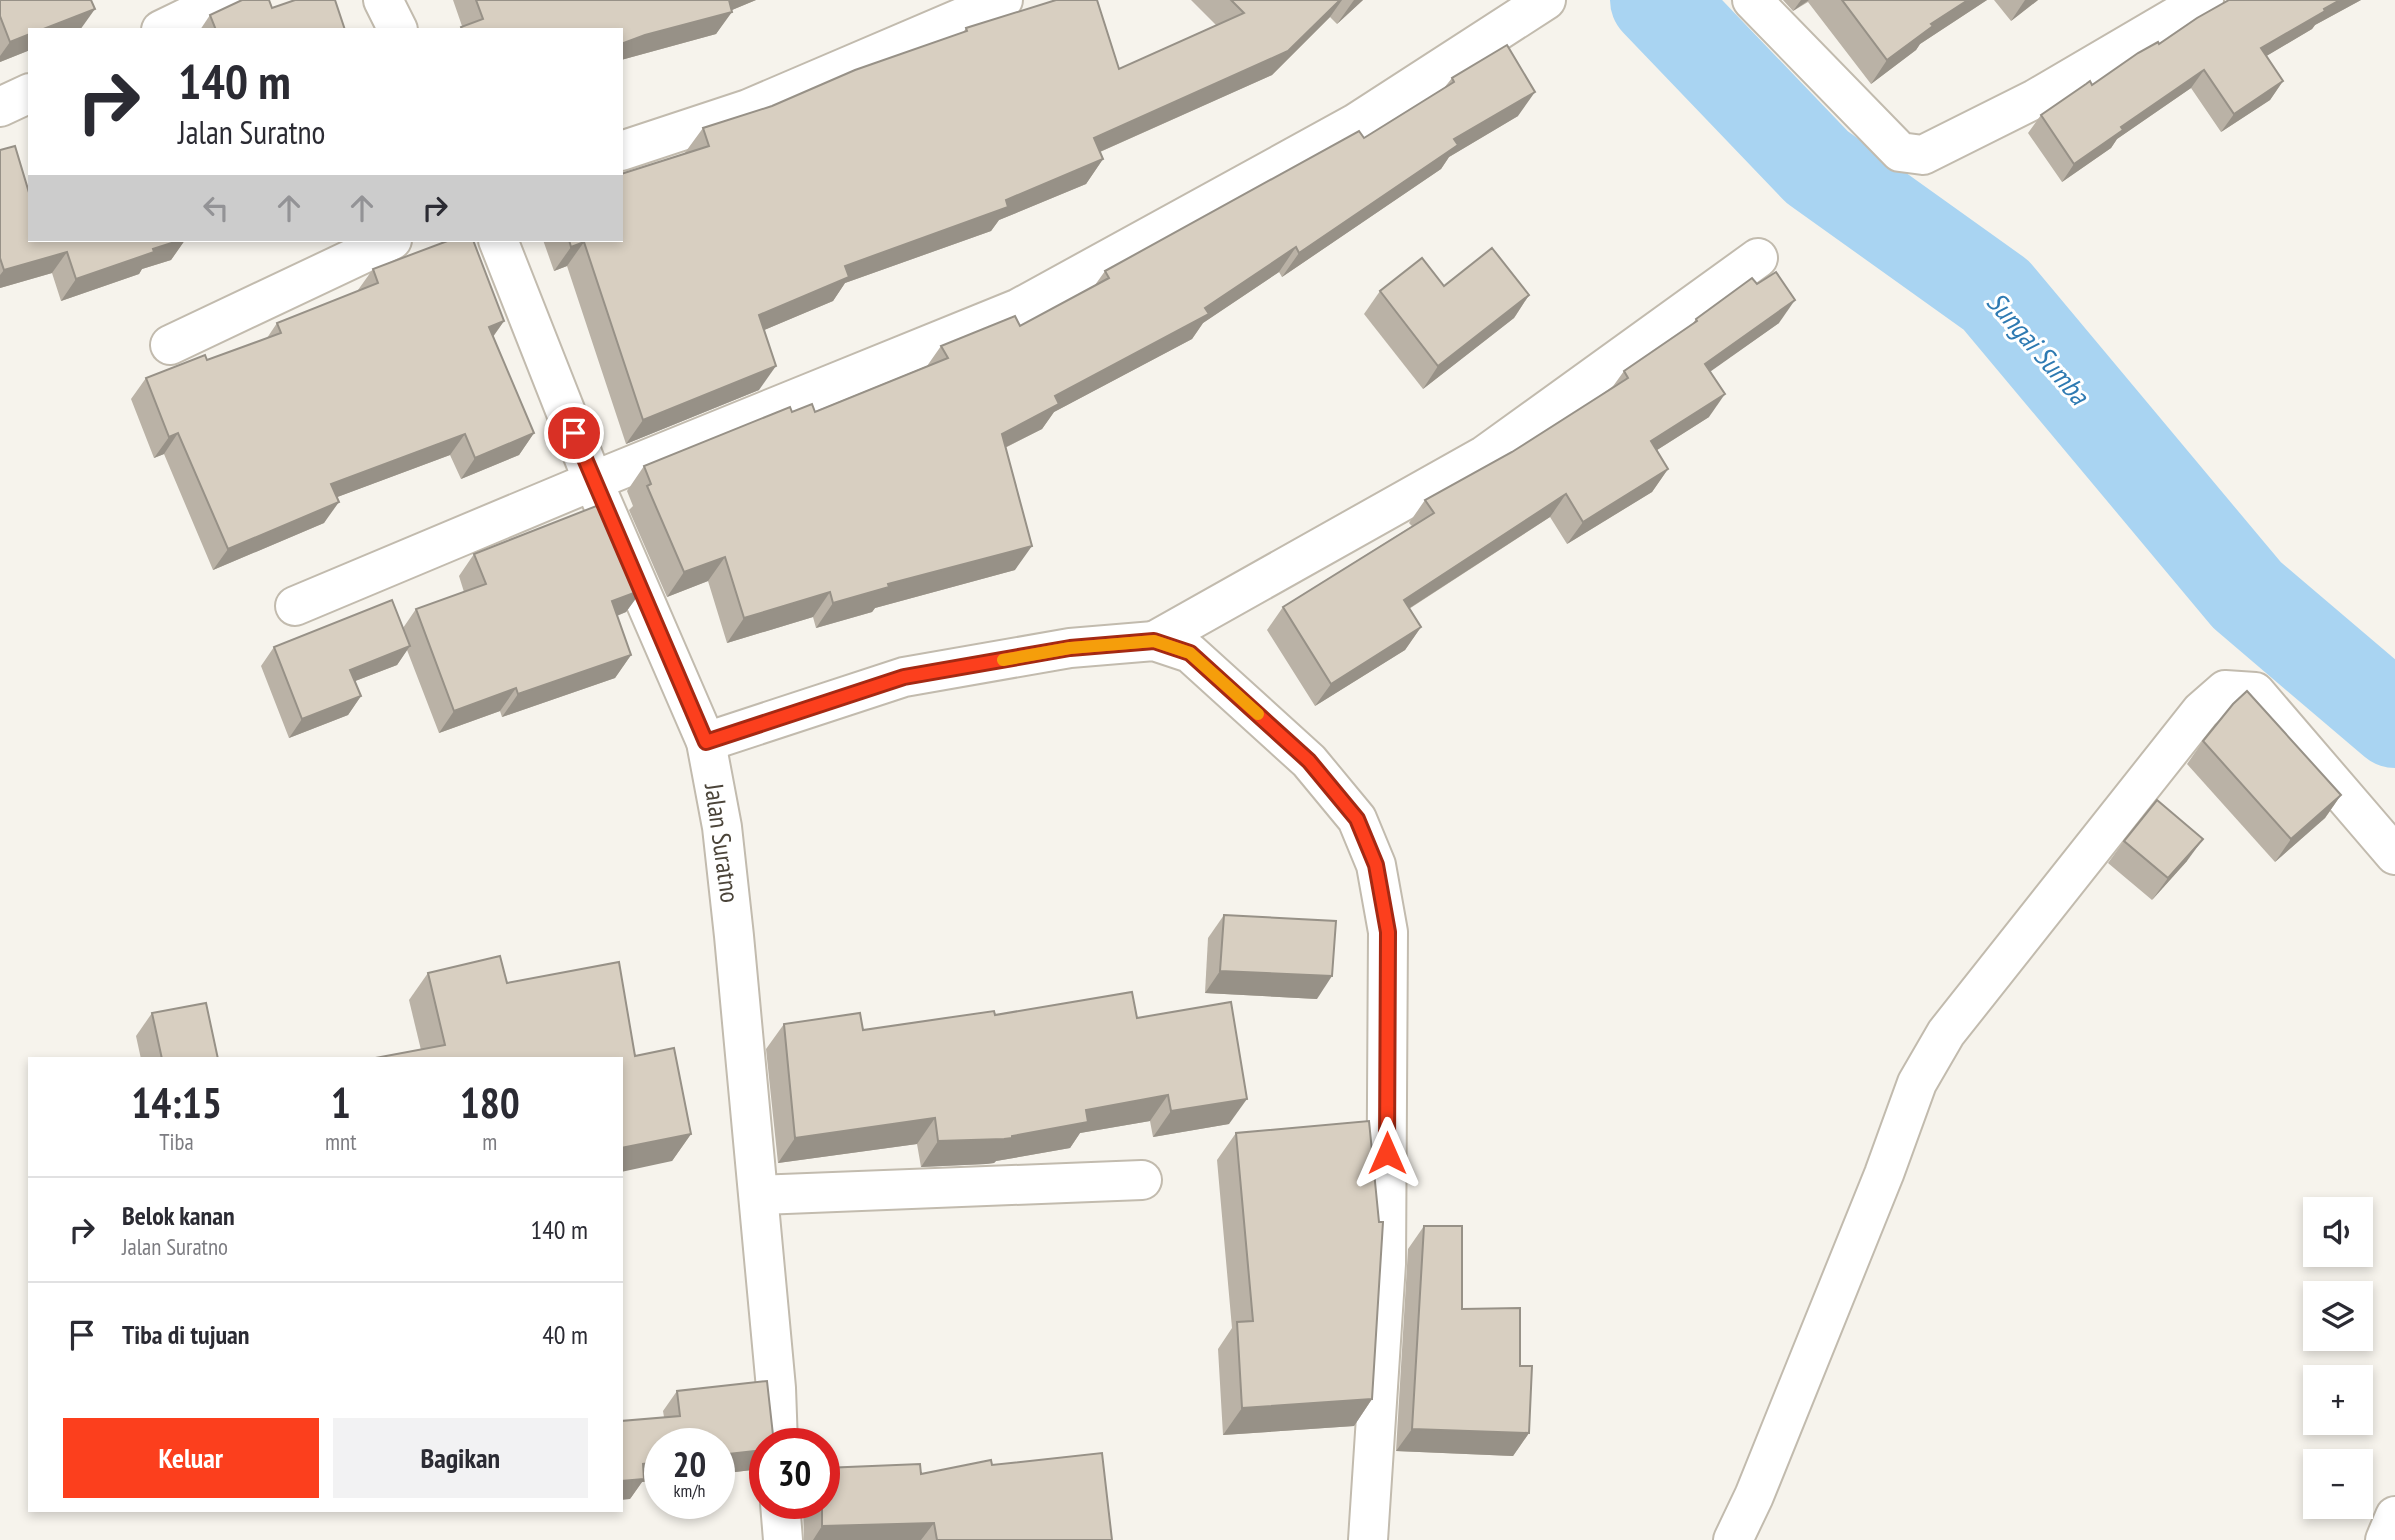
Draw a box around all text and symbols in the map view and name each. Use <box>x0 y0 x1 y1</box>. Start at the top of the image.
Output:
text: 140 m <box>178 49 291 113</box>
icon: right <box>63 56 154 147</box>
text: Jalan Suratno <box>178 111 325 153</box>
icon: left <box>197 189 235 227</box>
icon: ahead <box>270 189 308 227</box>
icon: ahead <box>343 189 381 227</box>
icon: right <box>416 189 454 227</box>
water label: Sungai Sumba <box>1979 284 2099 413</box>
pin <box>544 403 604 463</box>
icon: arrive <box>555 414 593 452</box>
street label: Jalan Suratno <box>698 780 747 905</box>
text: 14:15 <box>131 1075 222 1130</box>
text: 1 <box>331 1075 351 1130</box>
text: 180 <box>460 1075 520 1130</box>
position arrow <box>1350 1116 1424 1190</box>
text: Tiba <box>159 1127 194 1156</box>
text: mnt <box>325 1127 357 1156</box>
text: m <box>482 1127 497 1156</box>
map controls <box>2303 1197 2373 1519</box>
button: sound <box>2303 1197 2373 1267</box>
text: Belok kanan <box>122 1199 235 1232</box>
icon: right <box>63 1211 101 1249</box>
text: 140 m <box>530 1213 588 1246</box>
text: Jalan Suratno <box>122 1232 228 1261</box>
button: layers <box>2303 1281 2373 1351</box>
icon: arrive <box>63 1316 101 1354</box>
text: Tiba di tujuan <box>122 1318 250 1351</box>
text: 40 m <box>542 1318 588 1351</box>
button: + <box>2303 1365 2373 1435</box>
button: Keluar <box>63 1418 319 1498</box>
button: Bagikan <box>333 1418 588 1498</box>
speed limit sign: 30 <box>749 1428 840 1519</box>
text: 20 <box>673 1441 706 1487</box>
button: − <box>2303 1449 2373 1519</box>
text: km/h <box>674 1479 705 1502</box>

